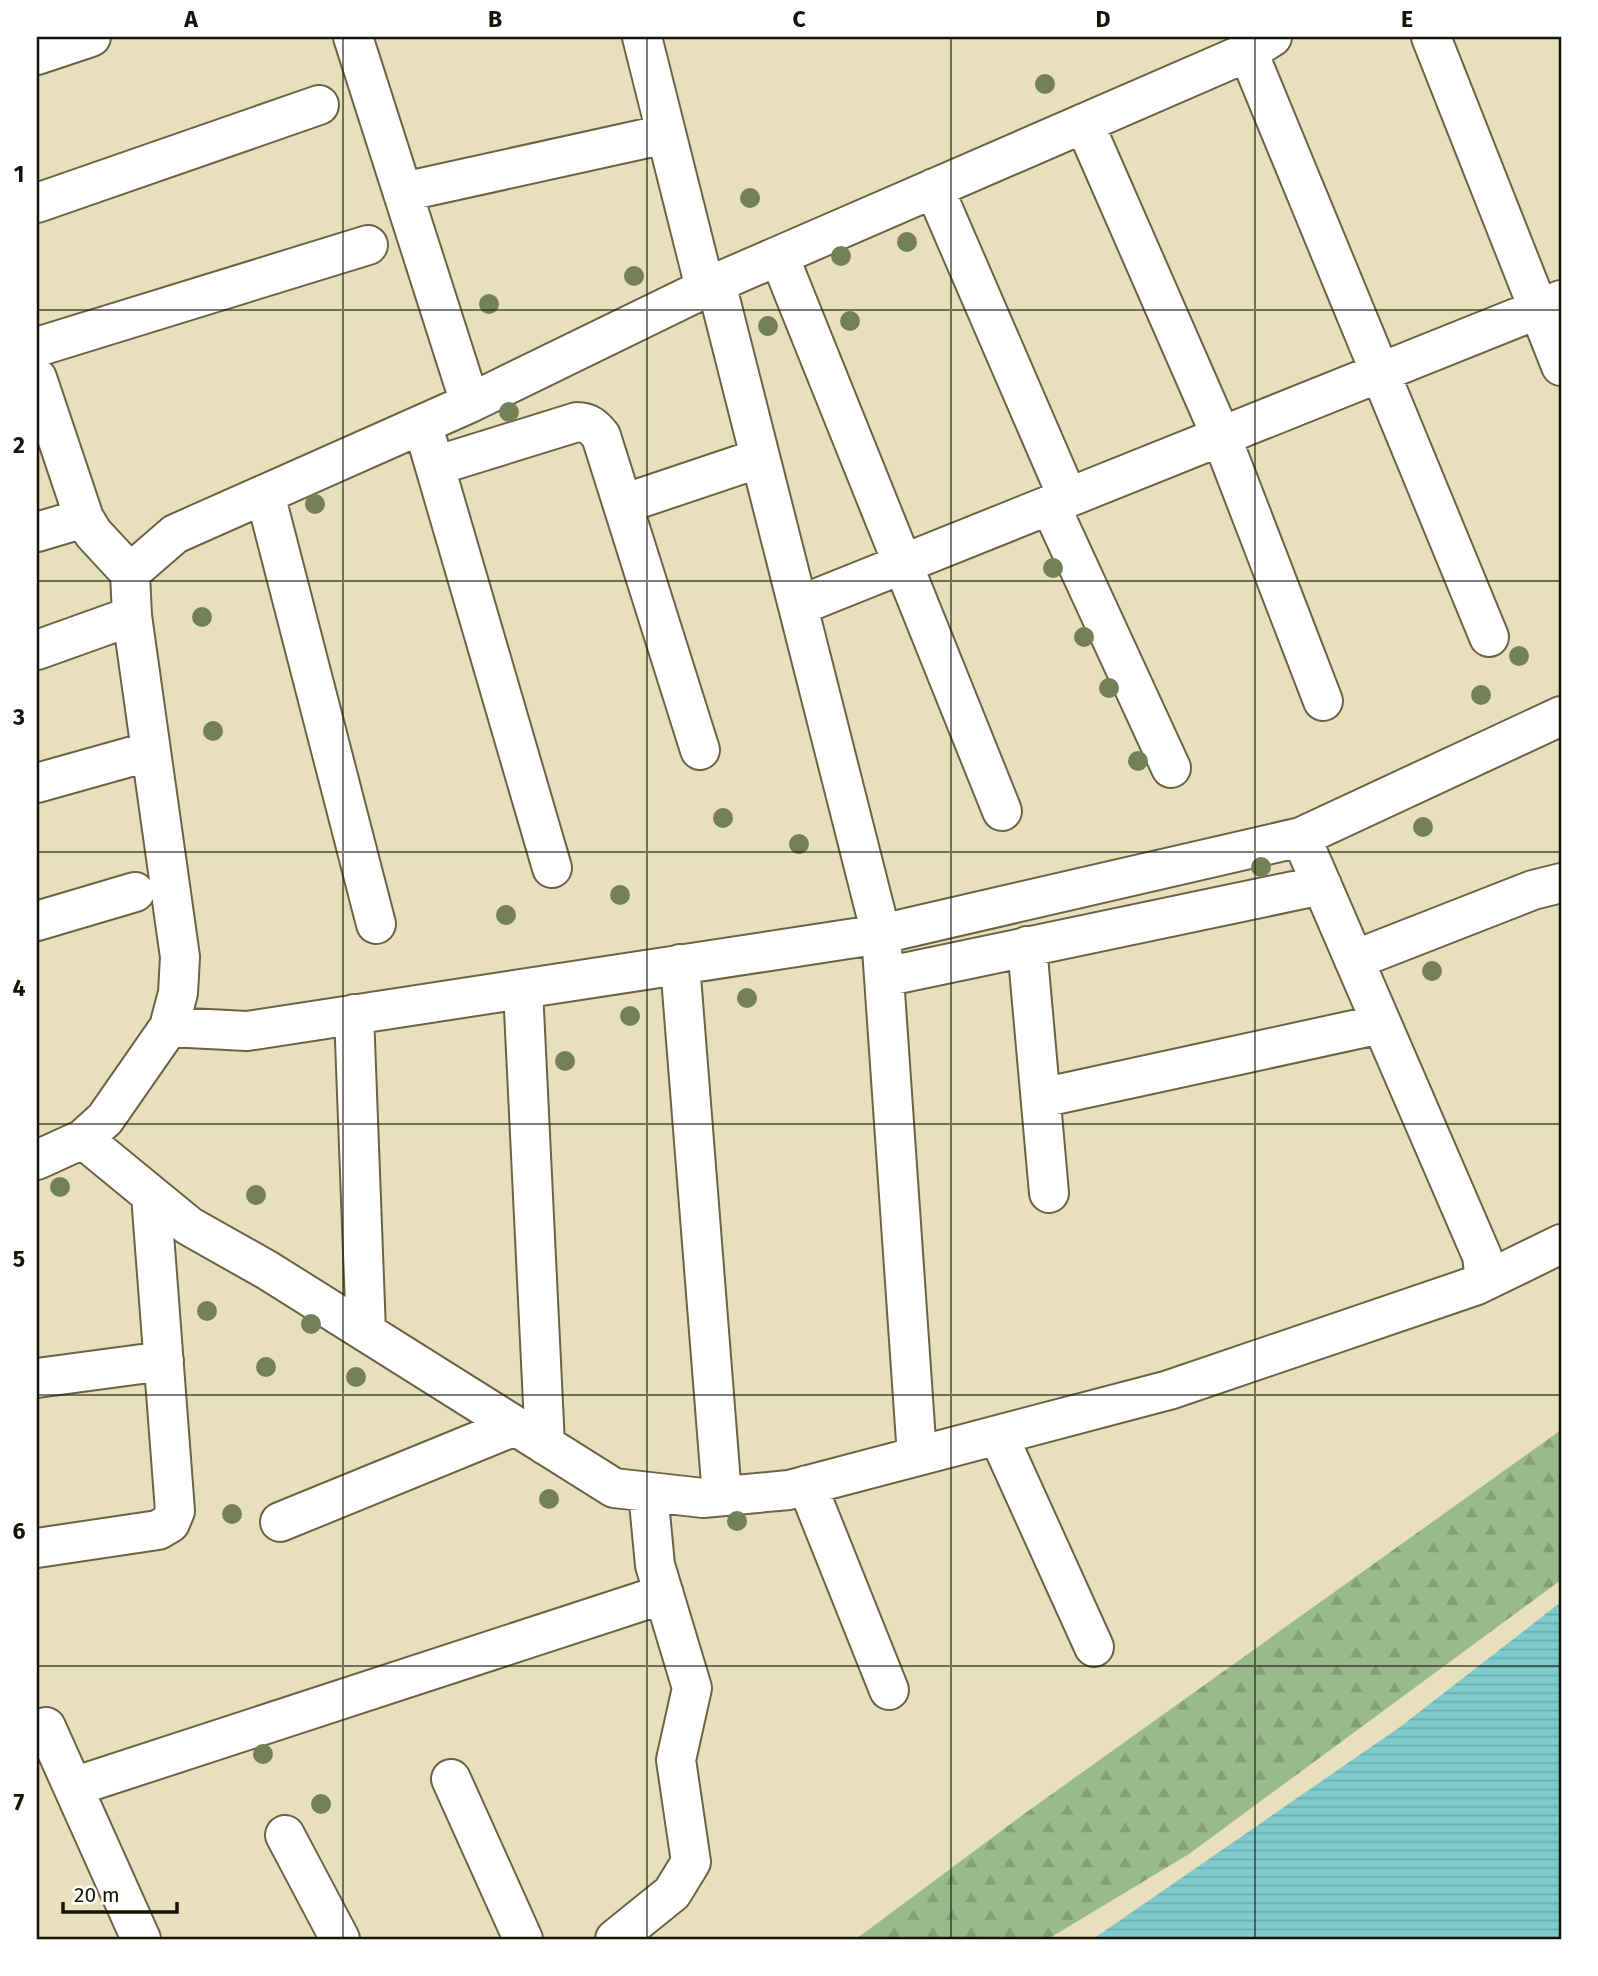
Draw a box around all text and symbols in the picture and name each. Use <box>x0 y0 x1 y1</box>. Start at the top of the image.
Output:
text: A <box>183 5 198 33</box>
text: B <box>488 5 502 33</box>
text: C <box>792 5 806 33</box>
text: D <box>1096 5 1111 33</box>
text: E <box>1401 5 1413 33</box>
text: 1 <box>14 160 24 188</box>
text: 2 <box>13 431 25 459</box>
text: 3 <box>12 703 25 731</box>
text: 4 <box>13 974 26 1002</box>
text: 5 <box>13 1245 25 1273</box>
text: 6 <box>13 1517 26 1545</box>
text: 7 <box>14 1788 25 1816</box>
scale bar <box>63 1871 177 1915</box>
text: 20 m <box>74 1882 120 1908</box>

